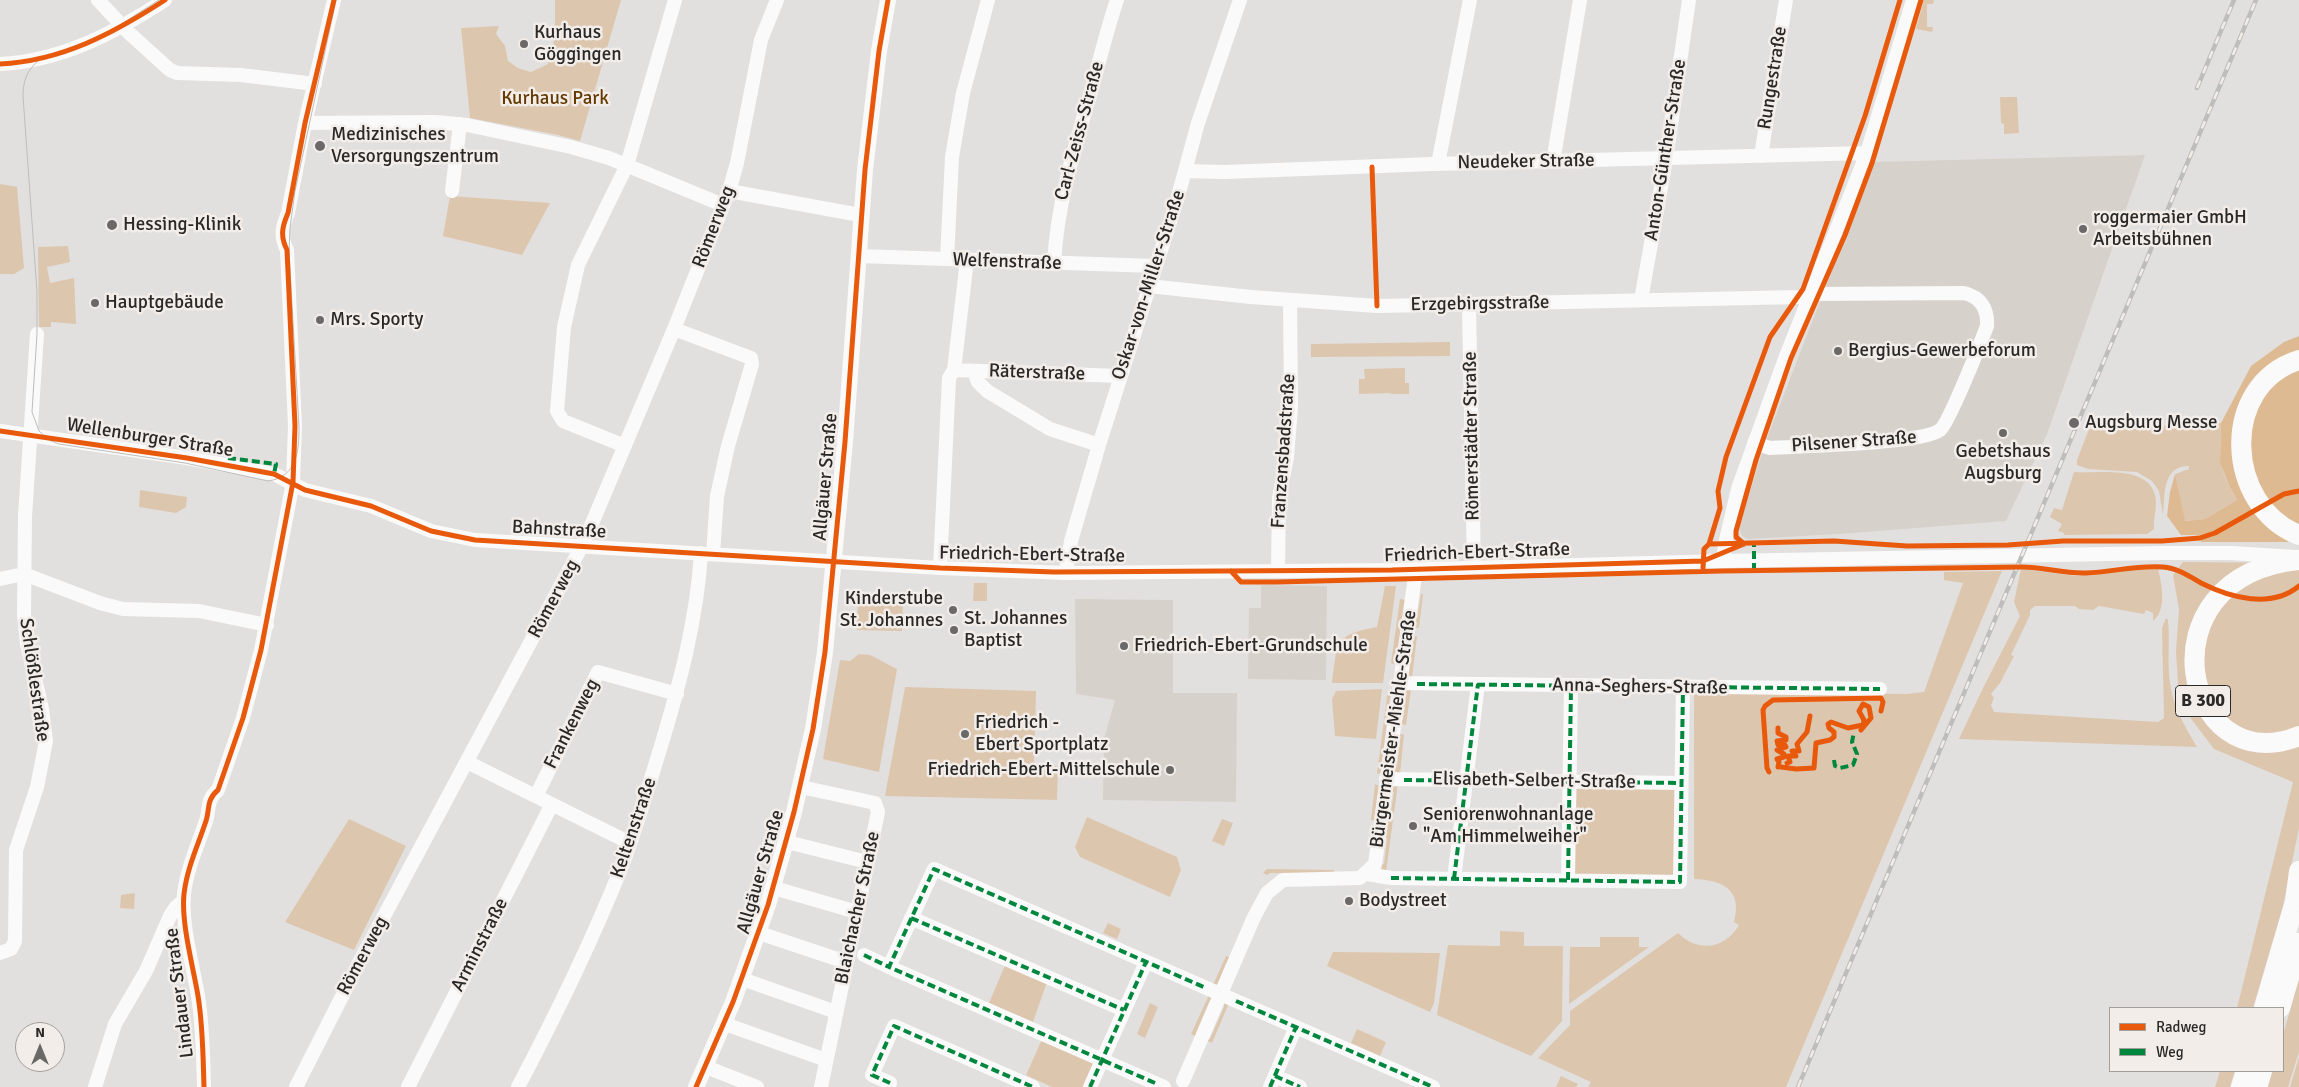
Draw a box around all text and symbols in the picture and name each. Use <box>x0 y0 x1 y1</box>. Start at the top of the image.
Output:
place label: Kurhaus Göggingen <box>534 22 622 66</box>
street label: Rungestraße <box>1754 25 1792 131</box>
marker: Kurhaus Göggingen <box>518 38 530 50</box>
street label: Anton-Günther-Straße <box>1640 58 1692 242</box>
street label: Carl-Zeiss-Straße <box>1050 59 1110 203</box>
park label: Kurhaus Park <box>501 88 609 110</box>
place label: Medizinisches Versorgungszentrum <box>331 124 499 168</box>
marker: Medizinisches Versorgungszentrum <box>313 139 327 153</box>
street label: Neudeker Straße <box>1457 149 1595 175</box>
street label: Römerweg <box>688 183 740 271</box>
street label: Oskar-von-Miller-Straße <box>1108 187 1190 383</box>
place label: roggermaier GmbH Arbeitsbühnen <box>2093 207 2247 251</box>
place label: Hessing-Klinik <box>123 214 241 236</box>
marker: Hessing-Klinik <box>105 218 119 232</box>
marker: roggermaier GmbH Arbeitsbühnen <box>2077 223 2089 235</box>
street label: Welfenstraße <box>952 249 1062 275</box>
street label: Erzgebirgsstraße <box>1410 291 1550 317</box>
place label: Hauptgebäude <box>105 292 224 314</box>
marker: Hauptgebäude <box>89 297 101 309</box>
place label: Mrs. Sporty <box>330 309 423 331</box>
marker: Mrs. Sporty <box>314 314 326 326</box>
place label: Bergius-Gewerbeforum <box>1848 340 2036 362</box>
marker: Bergius-Gewerbeforum <box>1832 345 1844 357</box>
street label: Römerstädter Straße <box>1459 351 1485 521</box>
street label: Räterstraße <box>988 360 1086 386</box>
street label: Franzensbadstraße <box>1267 373 1301 529</box>
street label: Allgäuer Straße <box>809 412 843 542</box>
place label: Augsburg Messe <box>2085 412 2218 434</box>
street label: Wellenburger Straße <box>65 414 235 462</box>
marker: Augsburg Messe <box>2067 416 2081 430</box>
street label: Pilsener Straße <box>1791 426 1917 458</box>
marker: Gebetshaus Augsburg <box>1997 427 2009 439</box>
place label: Gebetshaus Augsburg <box>1956 441 2050 485</box>
street label: Bahnstraße <box>511 516 607 544</box>
street label: Friedrich-Ebert-Straße <box>1384 538 1570 568</box>
street label: Friedrich-Ebert-Straße <box>939 542 1125 568</box>
street label: Römerweg <box>524 556 584 642</box>
place label: Kinderstube St. Johannes <box>840 588 943 632</box>
marker: Kinderstube St. Johannes <box>947 604 959 616</box>
place label: St. Johannes Baptist <box>964 608 1067 652</box>
street label: Bürgermeister-Miehle-Straße <box>1366 609 1422 849</box>
street label: Schlößlestraße <box>14 617 54 743</box>
marker: St. Johannes Baptist <box>948 624 960 636</box>
place label: Friedrich-Ebert-Grundschule <box>1134 635 1368 657</box>
marker: Friedrich-Ebert-Grundschule <box>1118 640 1130 652</box>
street label: Anna-Seghers-Straße <box>1552 674 1728 700</box>
street label: Frankenweg <box>540 675 604 773</box>
road number: B 300 <box>2176 686 2230 716</box>
place label: Friedrich - Ebert Sportplatz <box>975 712 1109 756</box>
marker: Friedrich - Ebert Sportplatz <box>959 728 971 740</box>
place label: Friedrich-Ebert-Mittelschule <box>928 759 1160 781</box>
marker: Friedrich-Ebert-Mittelschule <box>1164 764 1176 776</box>
street label: Elisabeth-Selbert-Straße <box>1432 768 1636 794</box>
street label: Keltenstraße <box>606 775 662 881</box>
place label: Seniorenwohnanlage "Am Himmelweiher" <box>1423 804 1593 848</box>
street label: Allgäuer Straße <box>732 807 790 937</box>
marker: Seniorenwohnanlage "Am Himmelweiher" <box>1407 820 1419 832</box>
street label: Blaichacher Straße <box>831 829 885 987</box>
place label: Bodystreet <box>1359 890 1447 912</box>
street label: Arminstraße <box>447 894 513 996</box>
marker: Bodystreet <box>1343 895 1355 907</box>
street label: Römerweg <box>333 913 393 999</box>
street label: Lindauer Straße <box>161 927 199 1059</box>
legend <box>2109 1007 2284 1072</box>
text: Radweg <box>2156 1018 2206 1036</box>
north arrow <box>15 1022 65 1072</box>
text: N <box>35 1024 45 1041</box>
text: Weg <box>2156 1043 2184 1061</box>

